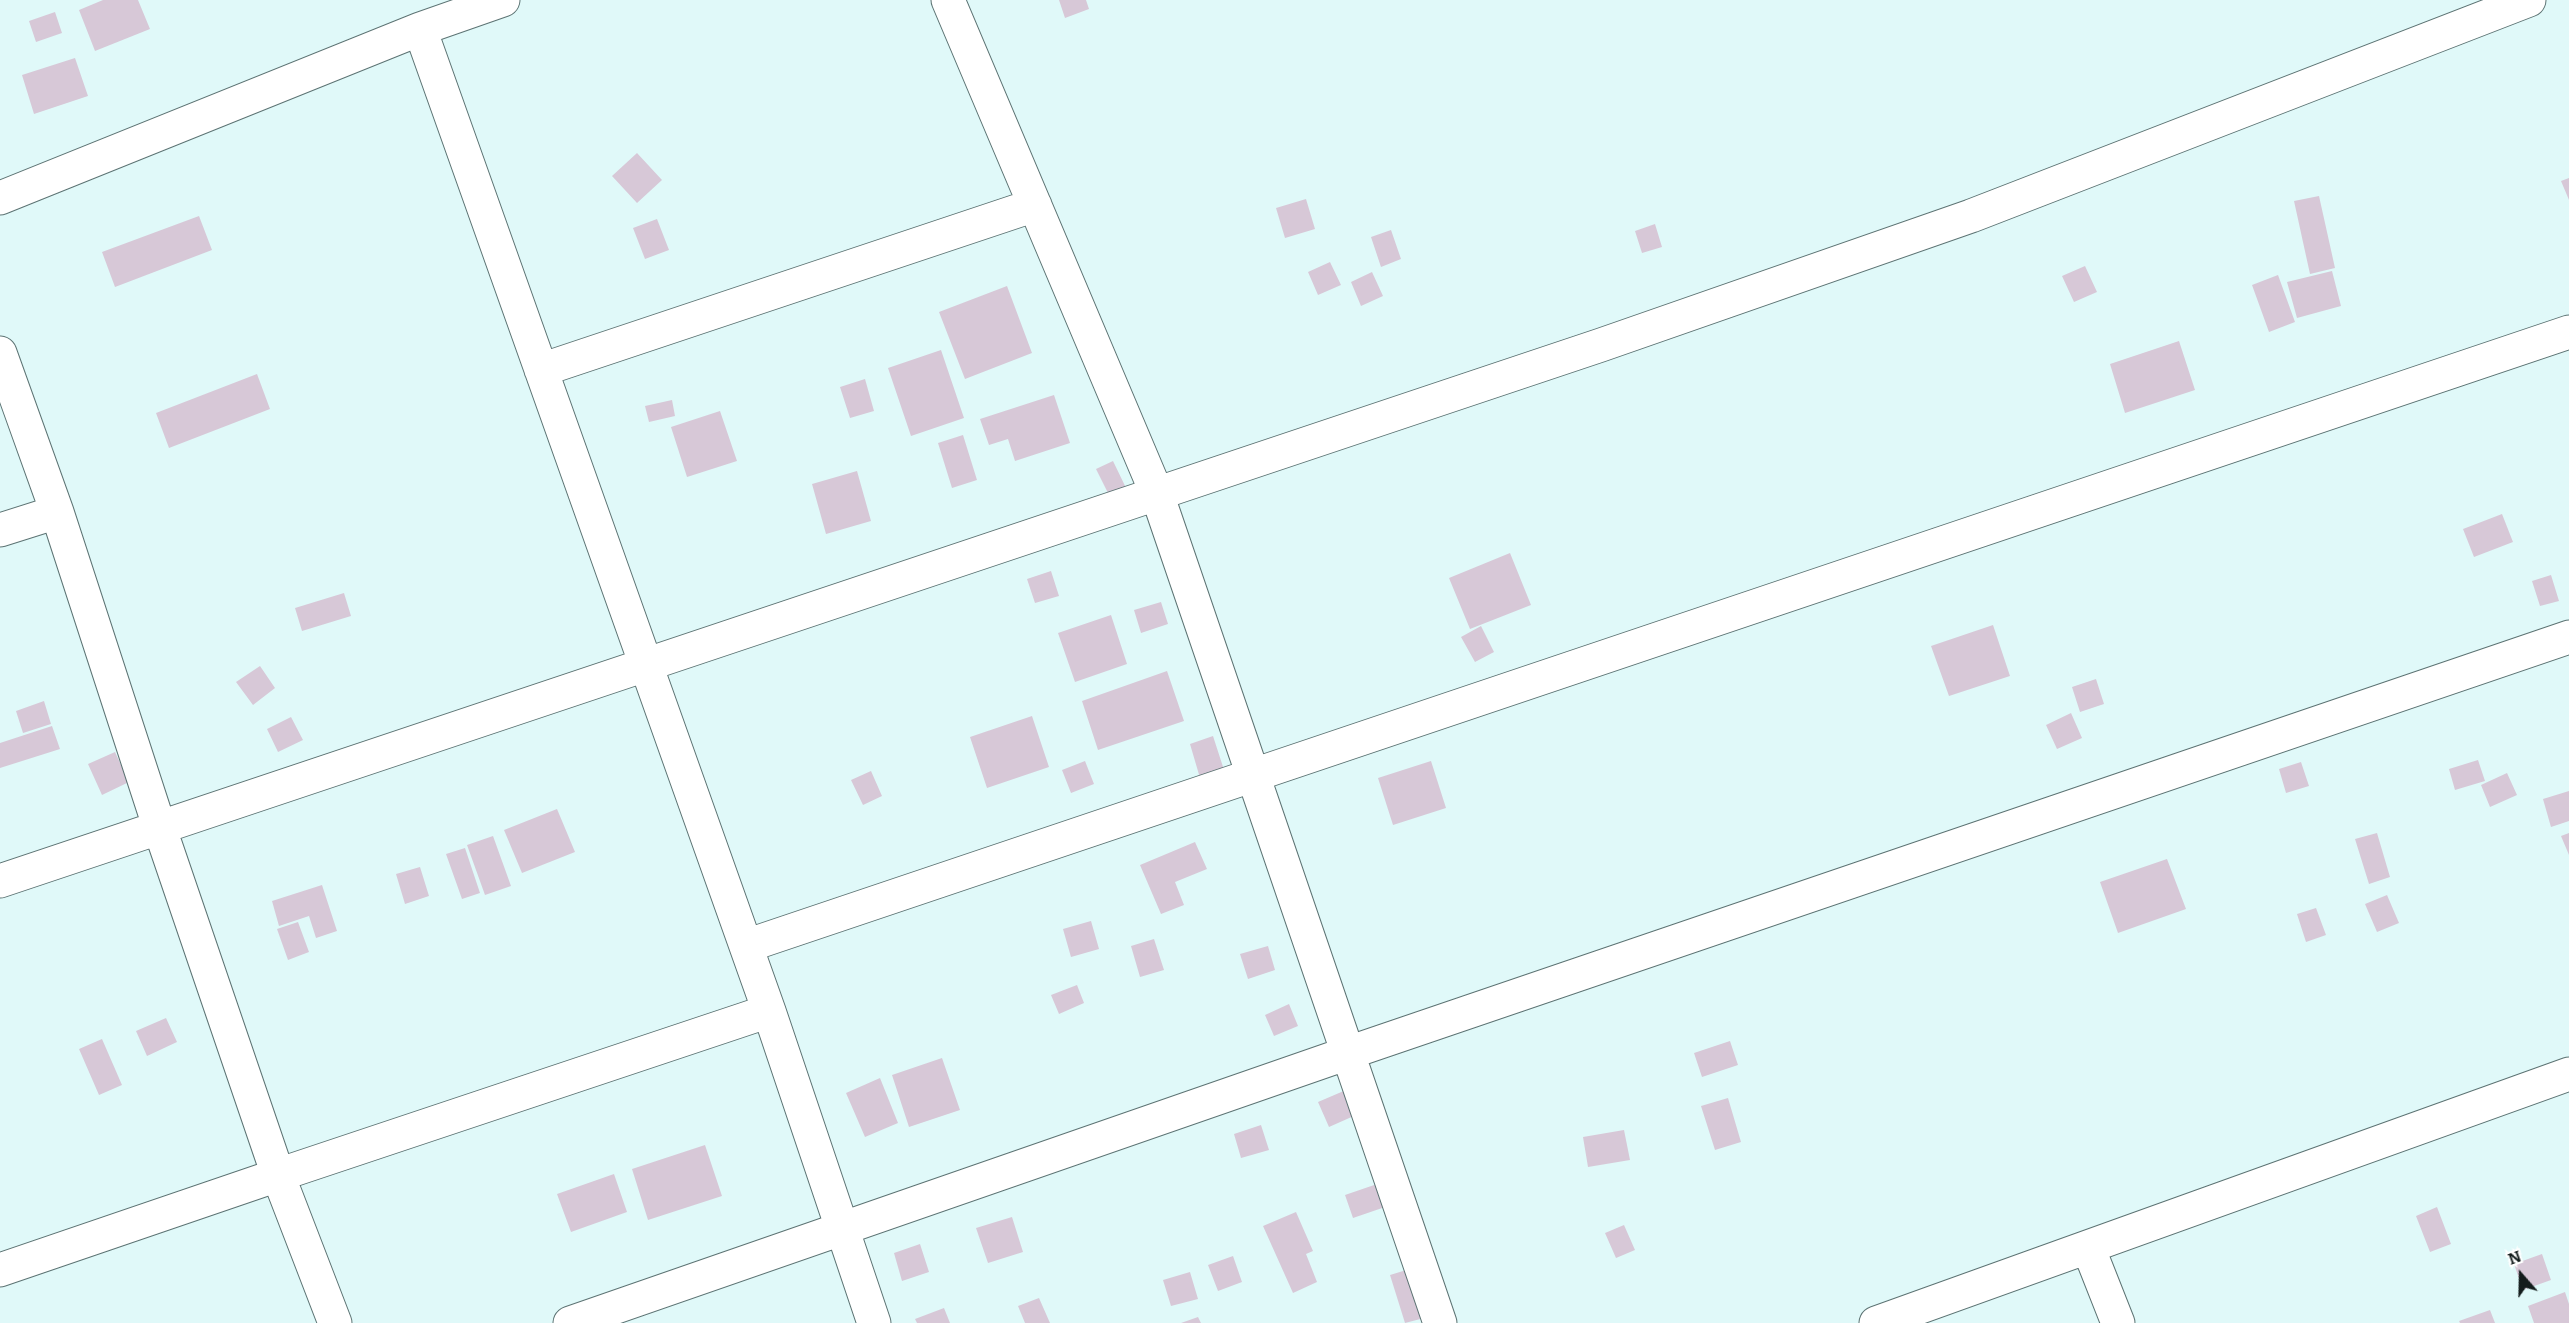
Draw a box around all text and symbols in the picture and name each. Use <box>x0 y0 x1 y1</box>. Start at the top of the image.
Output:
north arrow <box>2491 1245 2551 1305</box>
text: N <box>2506 1247 2524 1269</box>

